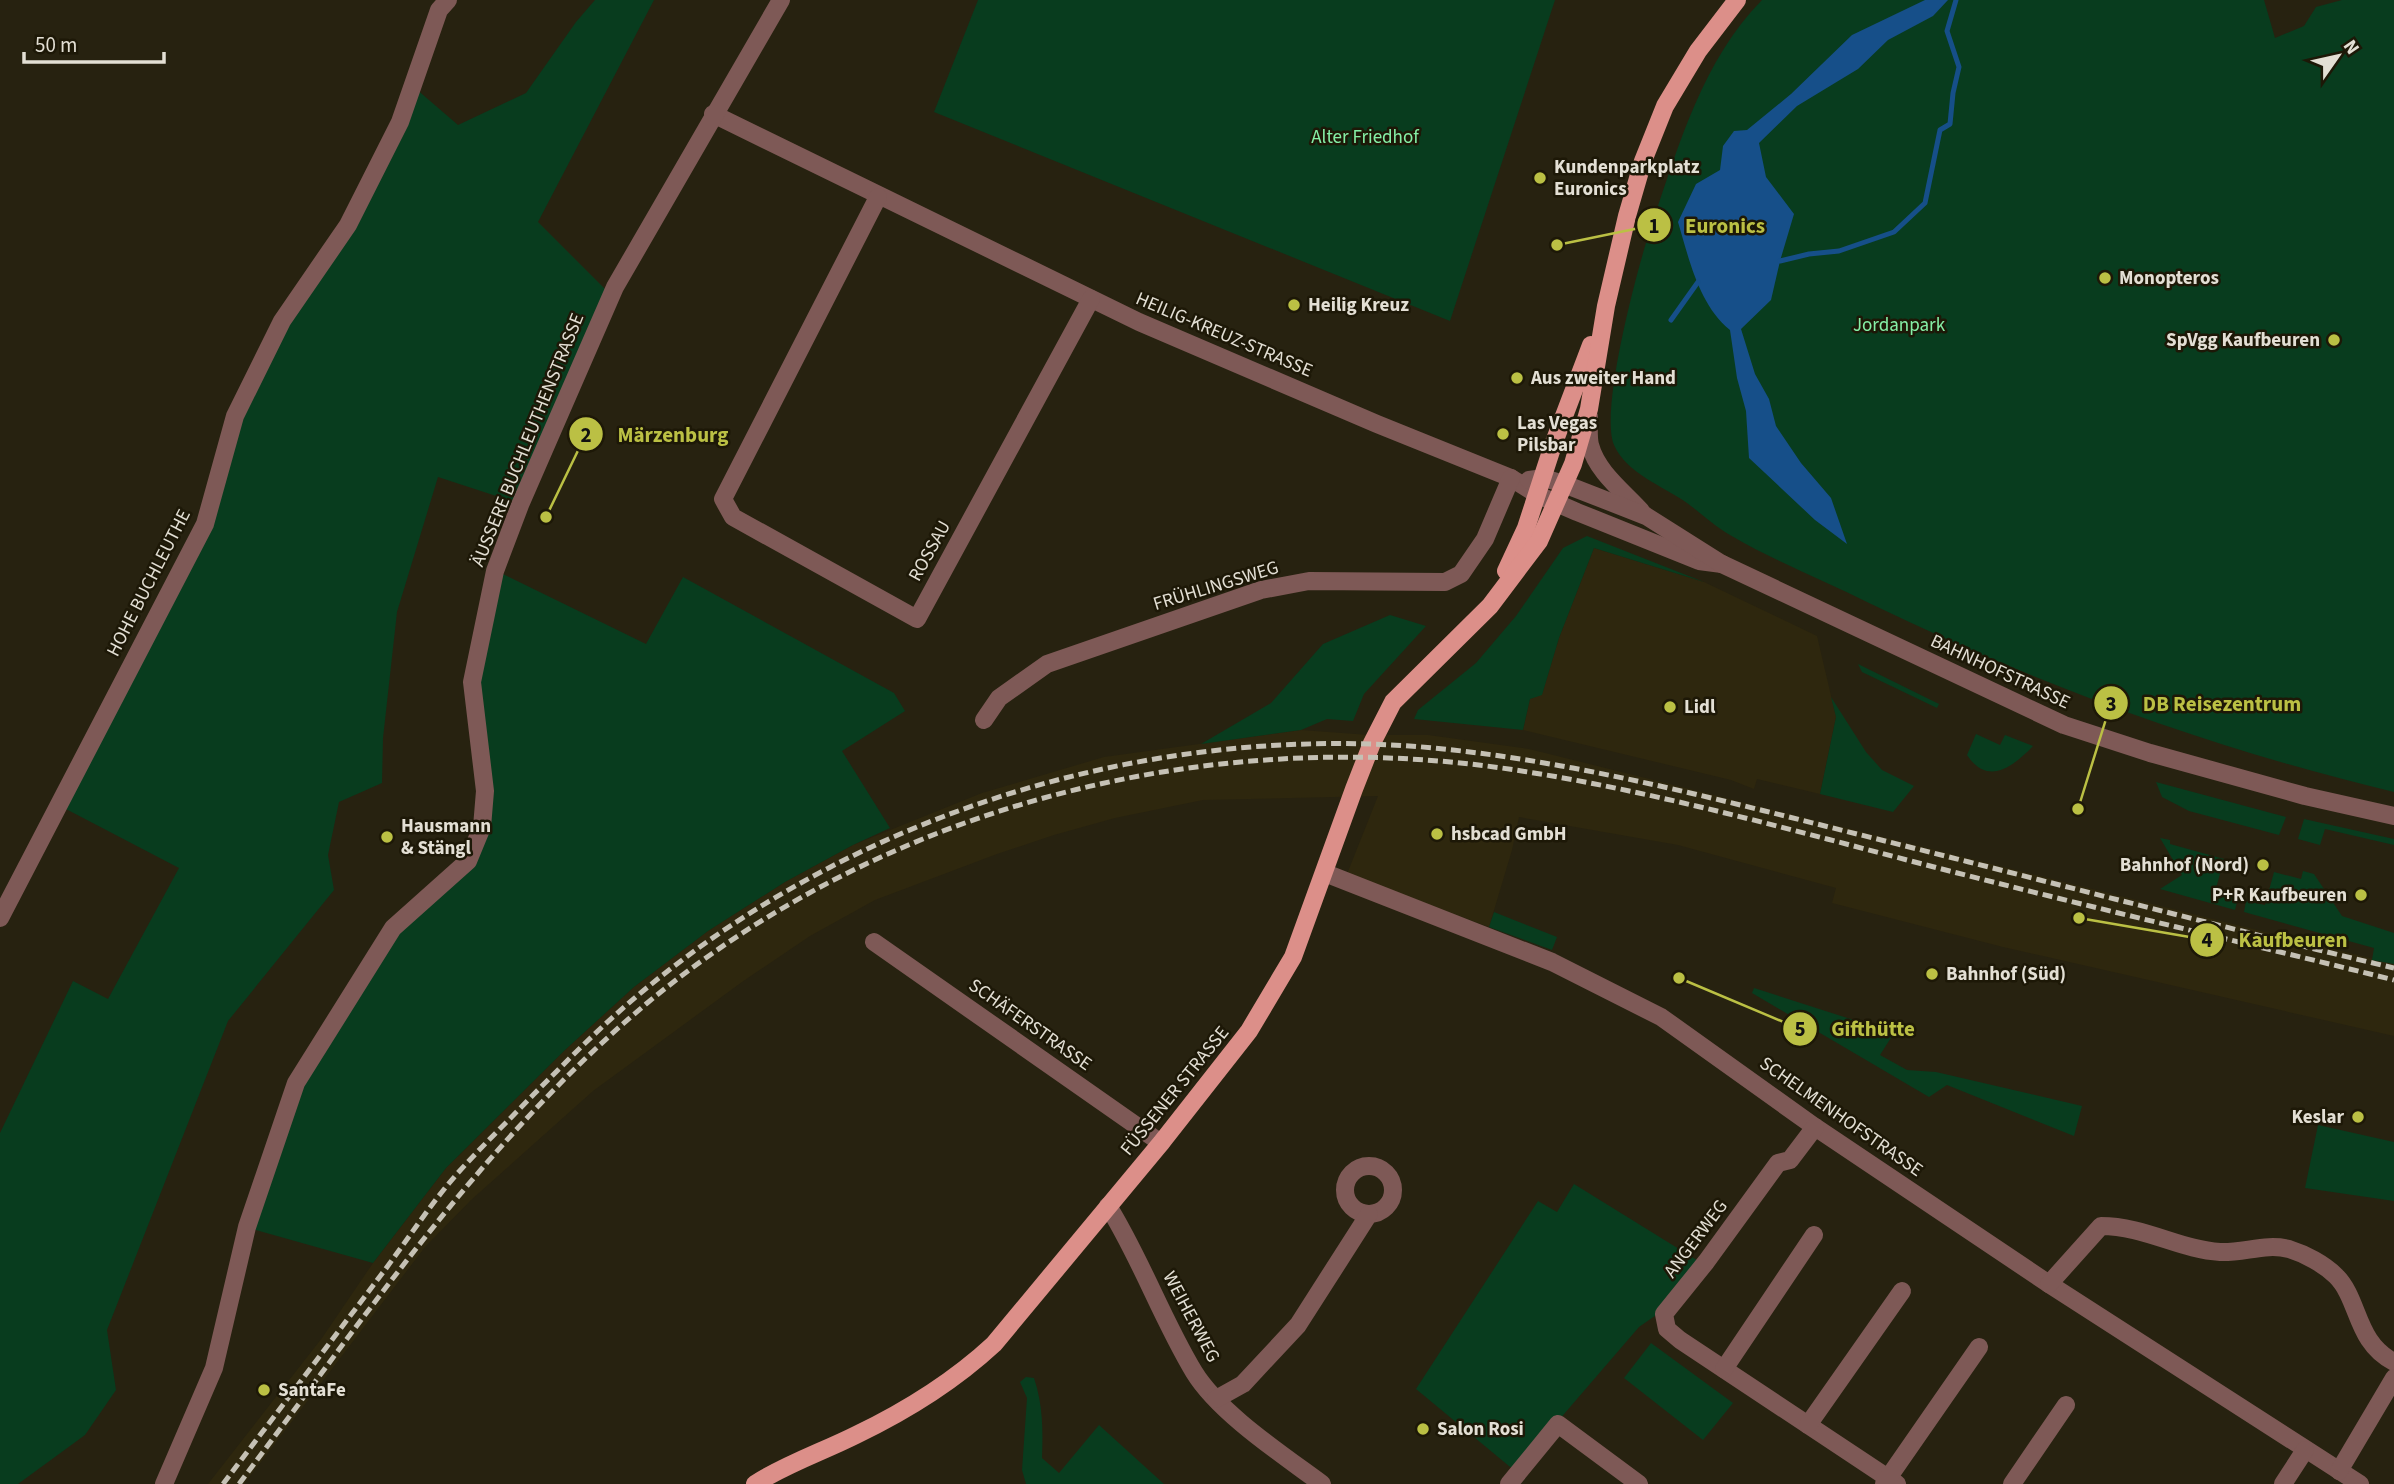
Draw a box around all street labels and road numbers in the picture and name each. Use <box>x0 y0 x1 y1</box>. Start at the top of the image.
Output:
street label: HEILIG-KREUZ-STRASSE <box>1131 286 1317 384</box>
street label: ÄUSSERE BUCHLEUTHENSTRASSE <box>465 309 591 571</box>
street label: HOHE BUCHLEUTHE <box>100 505 198 661</box>
street label: ROSSAU <box>902 516 958 586</box>
street label: FRÜHLINGSWEG <box>1150 554 1282 618</box>
street label: BAHNHOFSTRASSE <box>1926 628 2074 716</box>
street label: SCHÄFERSTRASSE <box>963 972 1097 1078</box>
street label: FÜSSENER STRASSE <box>1114 1021 1236 1161</box>
street label: SCHELMENHOFSTRASSE <box>1754 1050 1928 1184</box>
street label: ANGERWEG <box>1658 1194 1734 1284</box>
street label: WEIHERWEG <box>1156 1267 1226 1367</box>

